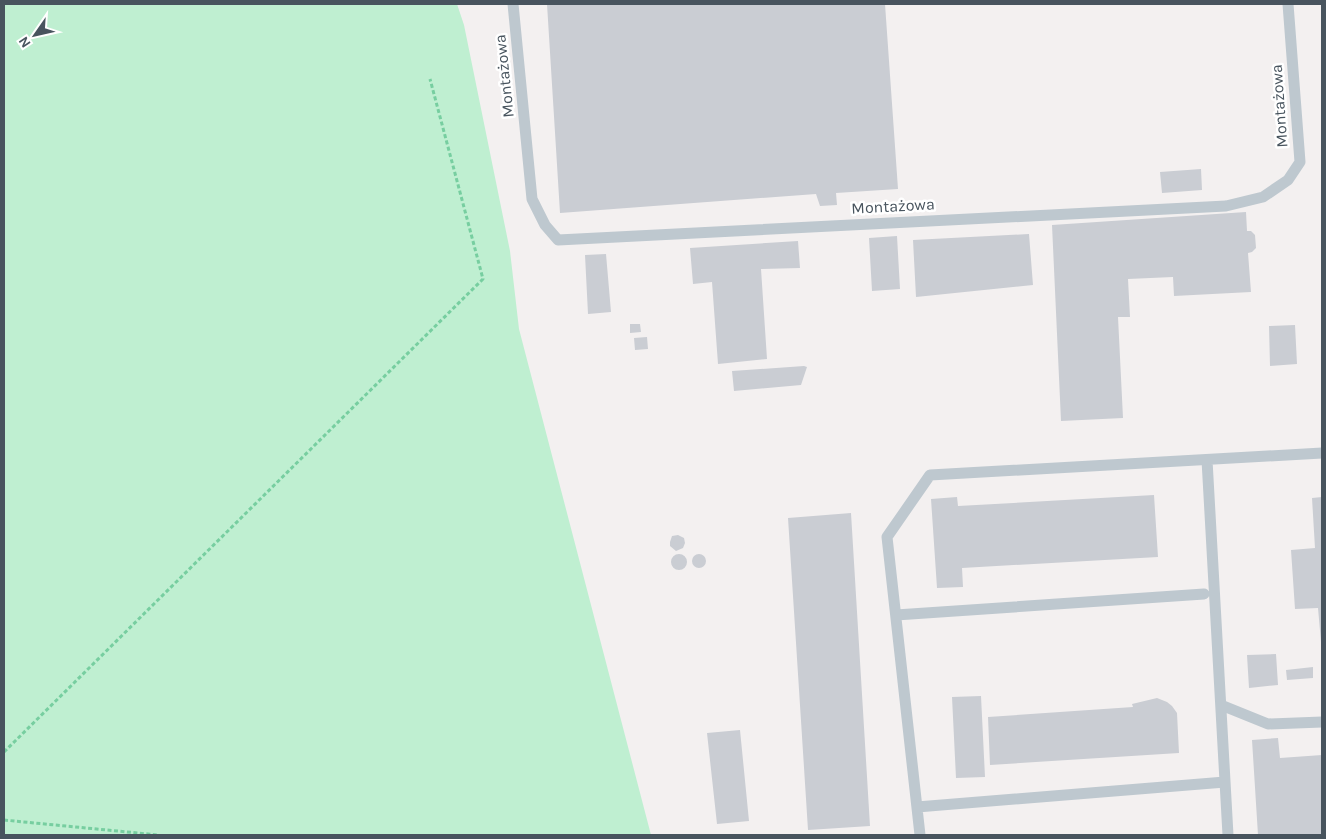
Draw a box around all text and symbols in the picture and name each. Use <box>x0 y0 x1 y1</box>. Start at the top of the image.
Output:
north arrow <box>10 10 60 60</box>
text: N <box>15 33 34 51</box>
street label: Montażowa <box>490 33 518 119</box>
street label: Montażowa <box>1267 64 1291 148</box>
street label: Montażowa <box>851 194 935 218</box>

